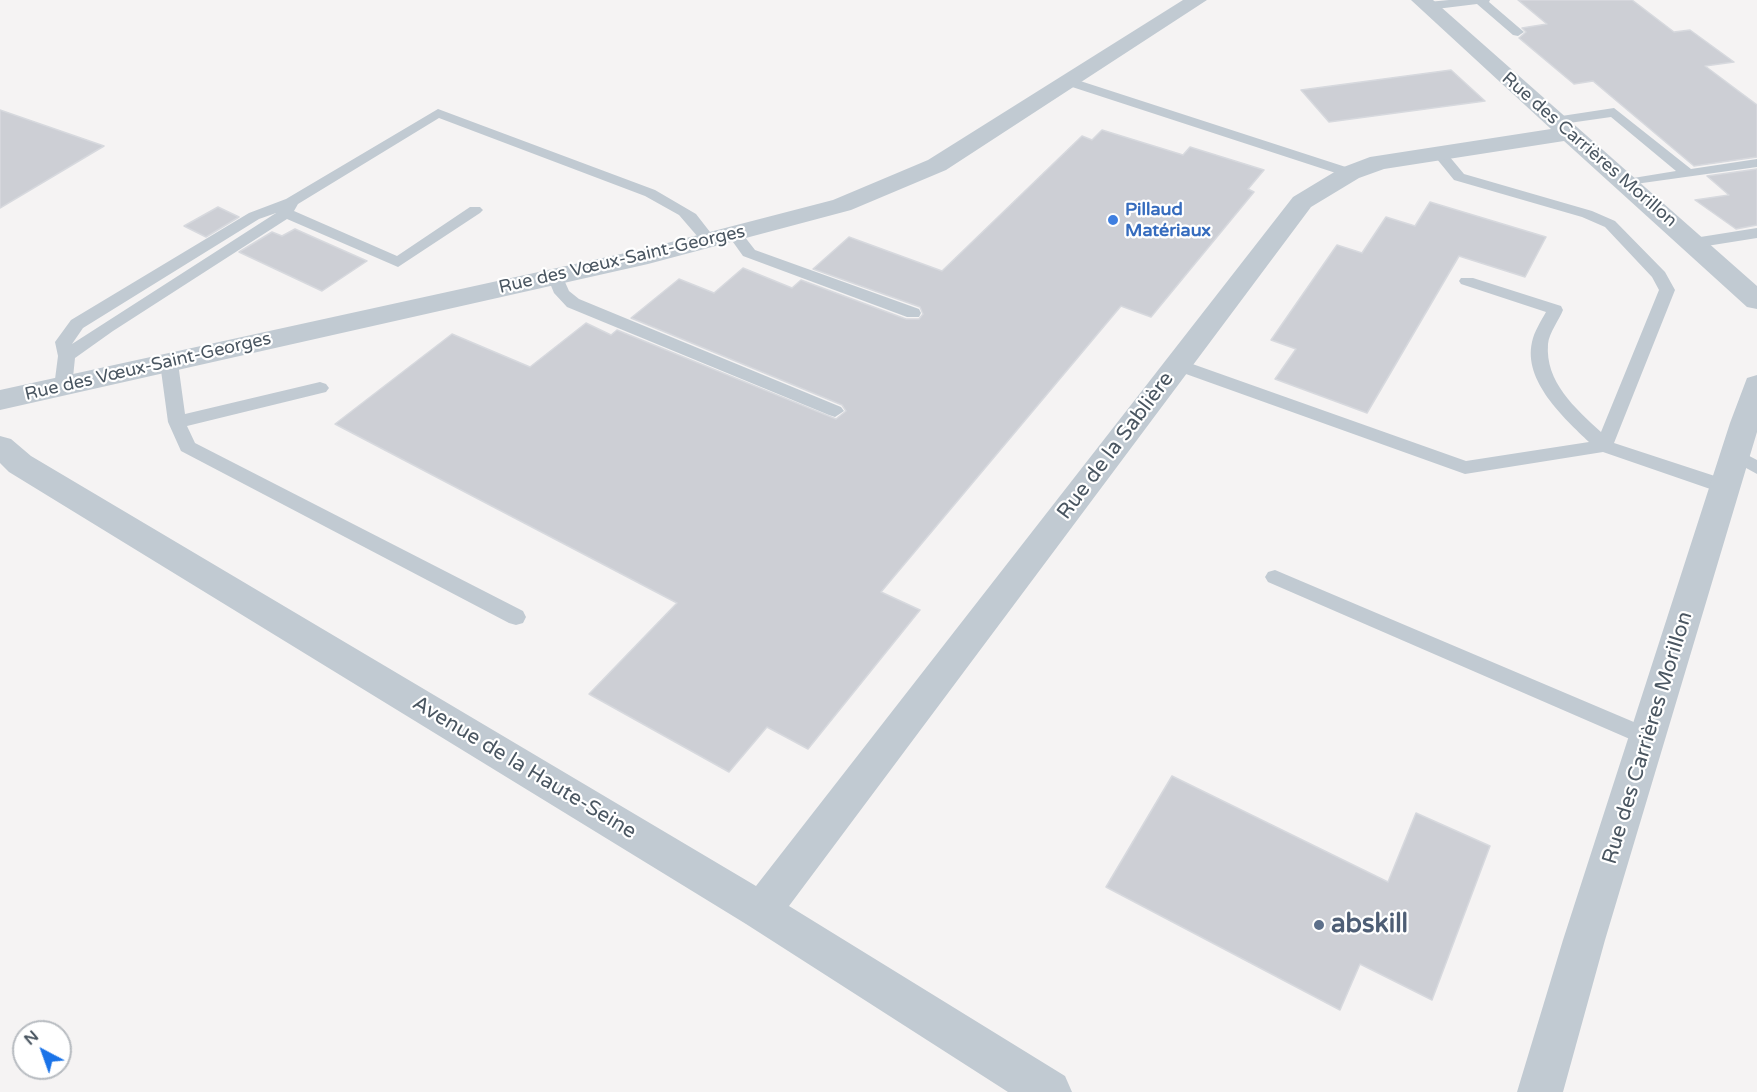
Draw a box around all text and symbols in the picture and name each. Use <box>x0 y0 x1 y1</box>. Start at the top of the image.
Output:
street label: Rue des Carrières Morillon <box>1497 68 1681 232</box>
place label: Pillaud Matériaux <box>1125 199 1211 242</box>
marker: Pillaud Matériaux <box>1106 213 1120 227</box>
street label: Rue des Vœux-Saint-Georges <box>497 221 747 299</box>
street label: Rue des Vœux-Saint-Georges <box>23 328 273 406</box>
street label: Rue de la Sablière <box>1052 367 1180 525</box>
street label: Rue des Carrières Morillon <box>1598 609 1698 867</box>
street label: Avenue de la Haute-Seine <box>407 691 641 845</box>
place label: abskill <box>1331 909 1408 941</box>
marker: abskill <box>1312 918 1326 932</box>
north arrow <box>12 1020 72 1080</box>
text: N <box>20 1026 43 1050</box>

